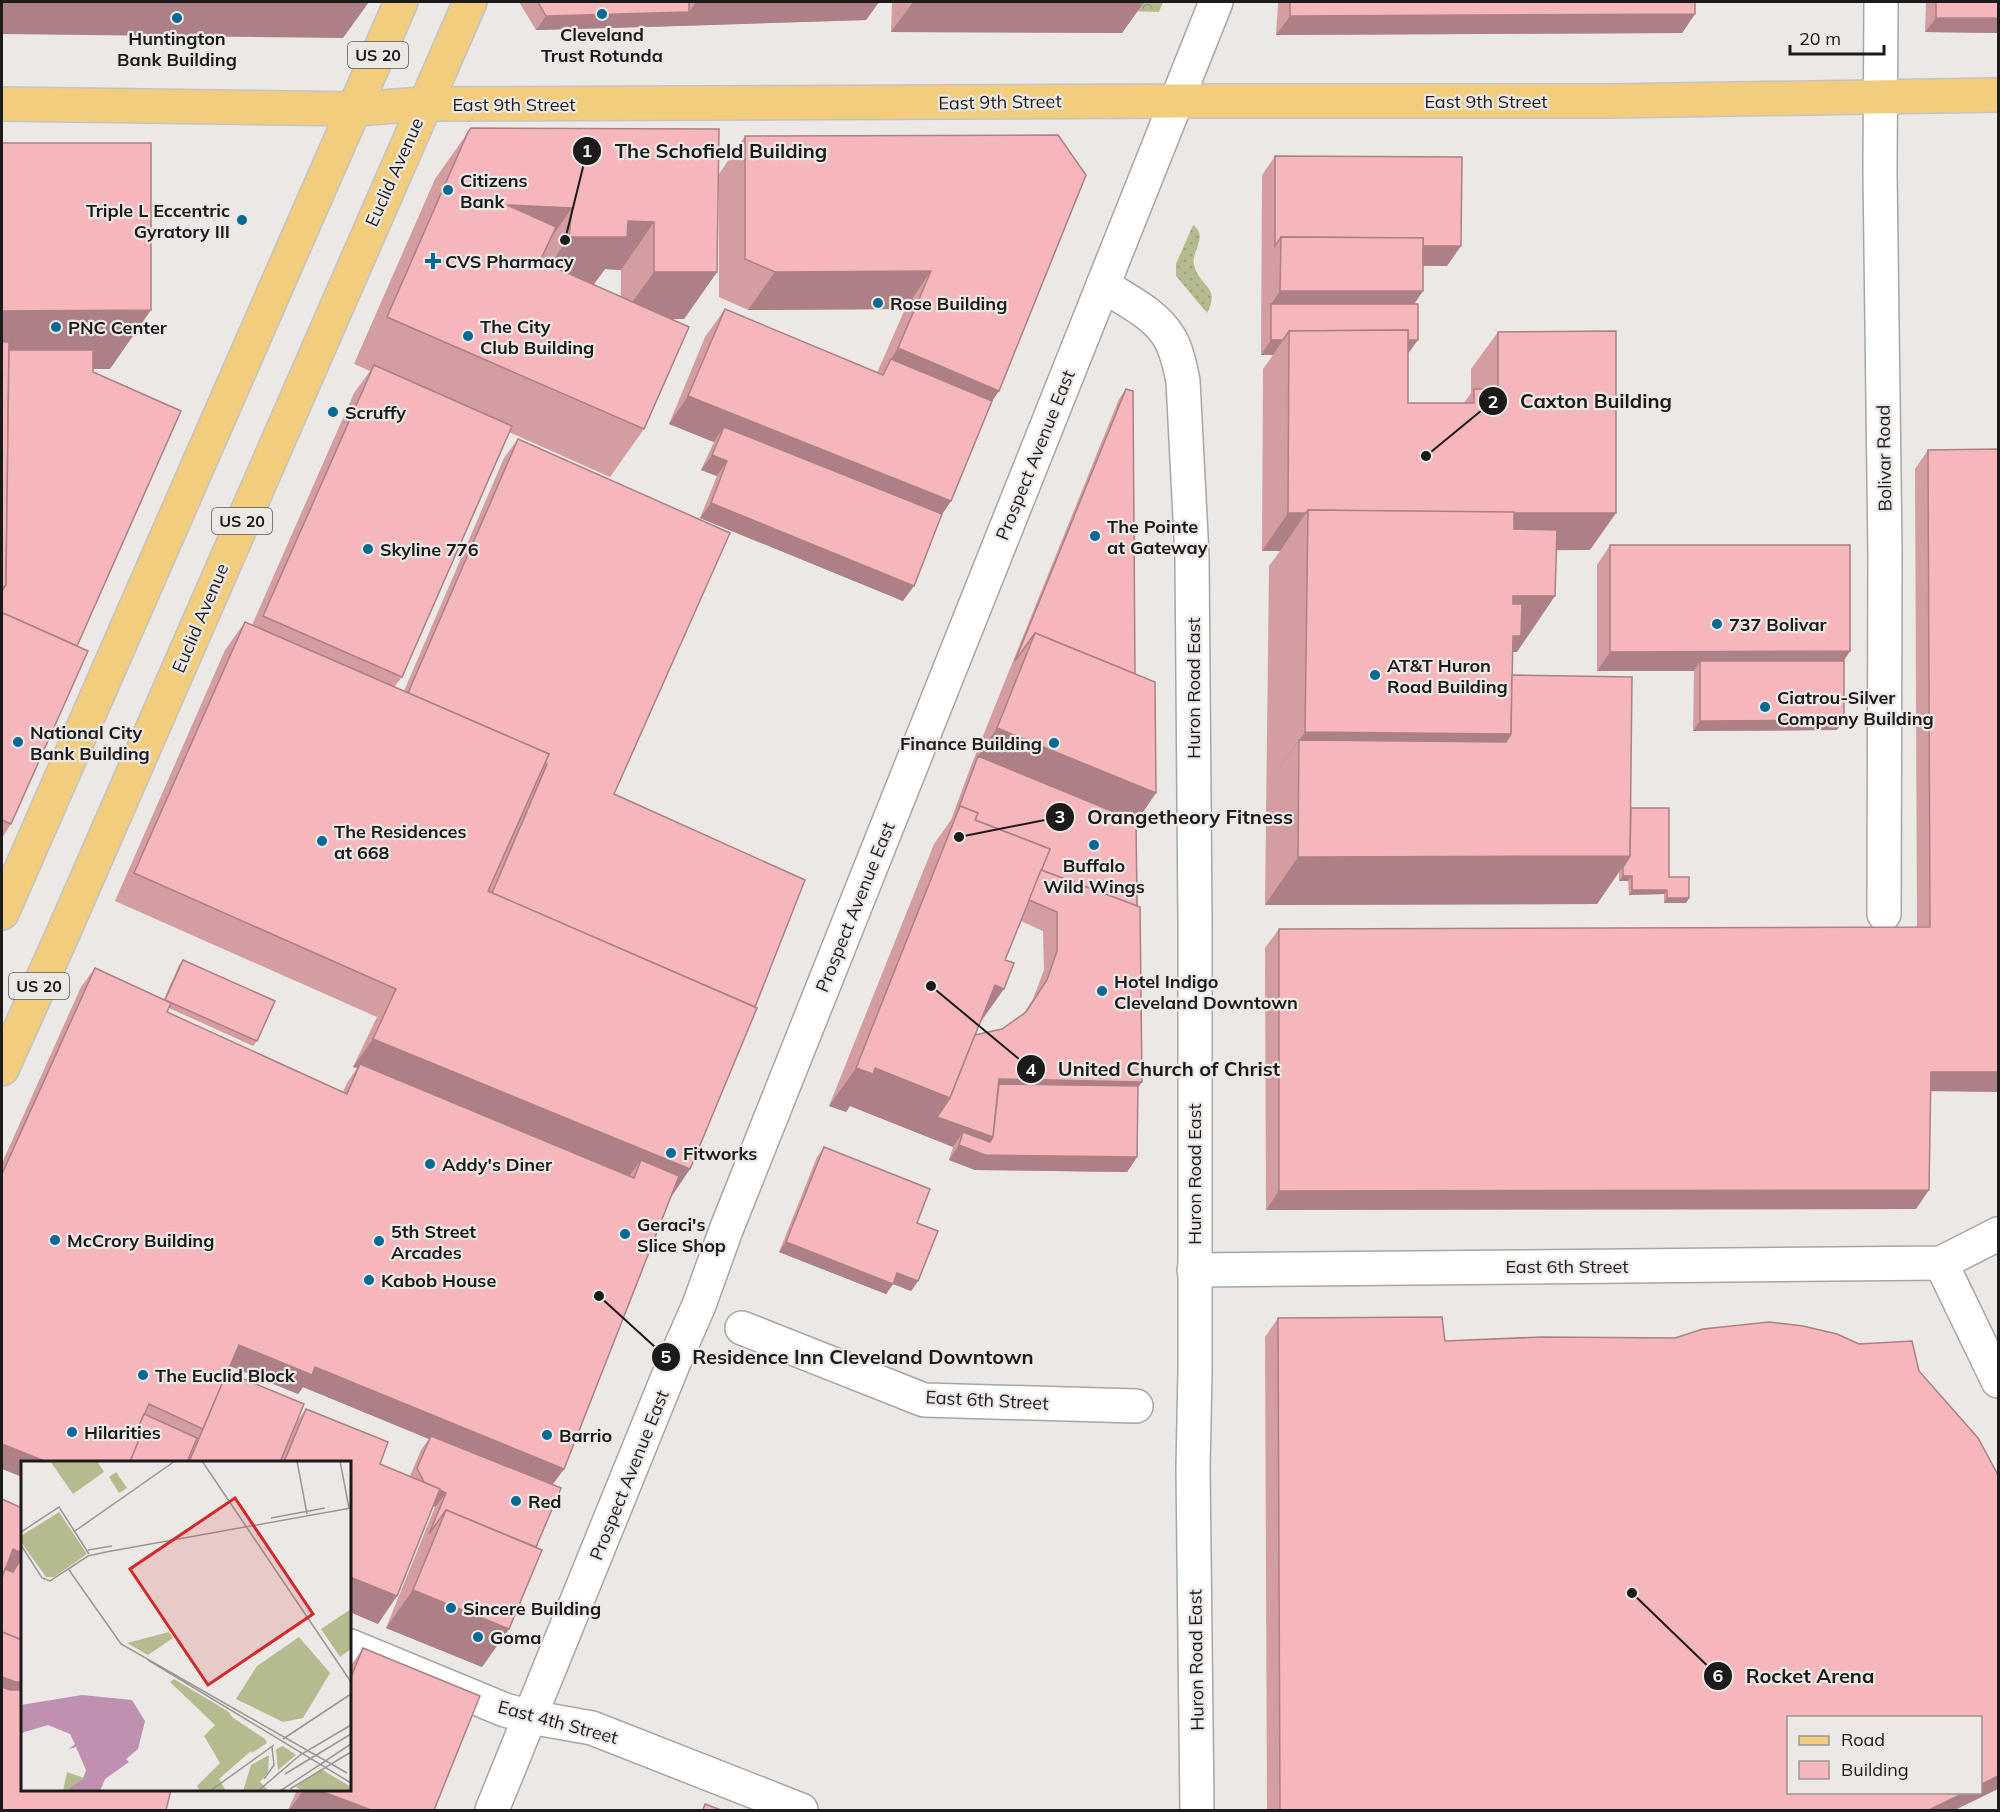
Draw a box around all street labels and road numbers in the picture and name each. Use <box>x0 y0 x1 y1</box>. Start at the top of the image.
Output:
road number: US 20 <box>348 42 408 68</box>
street label: East 9th Street <box>938 89 1062 115</box>
street label: East 9th Street <box>1424 90 1548 113</box>
street label: East 9th Street <box>452 93 576 116</box>
street label: Euclid Avenue <box>360 114 428 230</box>
street label: Prospect Avenue East <box>990 367 1080 543</box>
street label: Bolivar Road <box>1872 404 1896 512</box>
road number: US 20 <box>212 508 272 534</box>
street label: Euclid Avenue <box>167 560 233 676</box>
street label: Huron Road East <box>1182 617 1205 759</box>
street label: Prospect Avenue East <box>810 819 900 995</box>
road number: US 20 <box>9 973 69 999</box>
street label: Huron Road East <box>1183 1103 1206 1245</box>
street label: East 6th Street <box>1505 1255 1629 1278</box>
street label: East 6th Street <box>925 1385 1049 1415</box>
street label: Prospect Avenue East <box>584 1387 674 1563</box>
street label: Huron Road East <box>1183 1589 1209 1731</box>
street label: East 4th Street <box>496 1695 620 1749</box>

